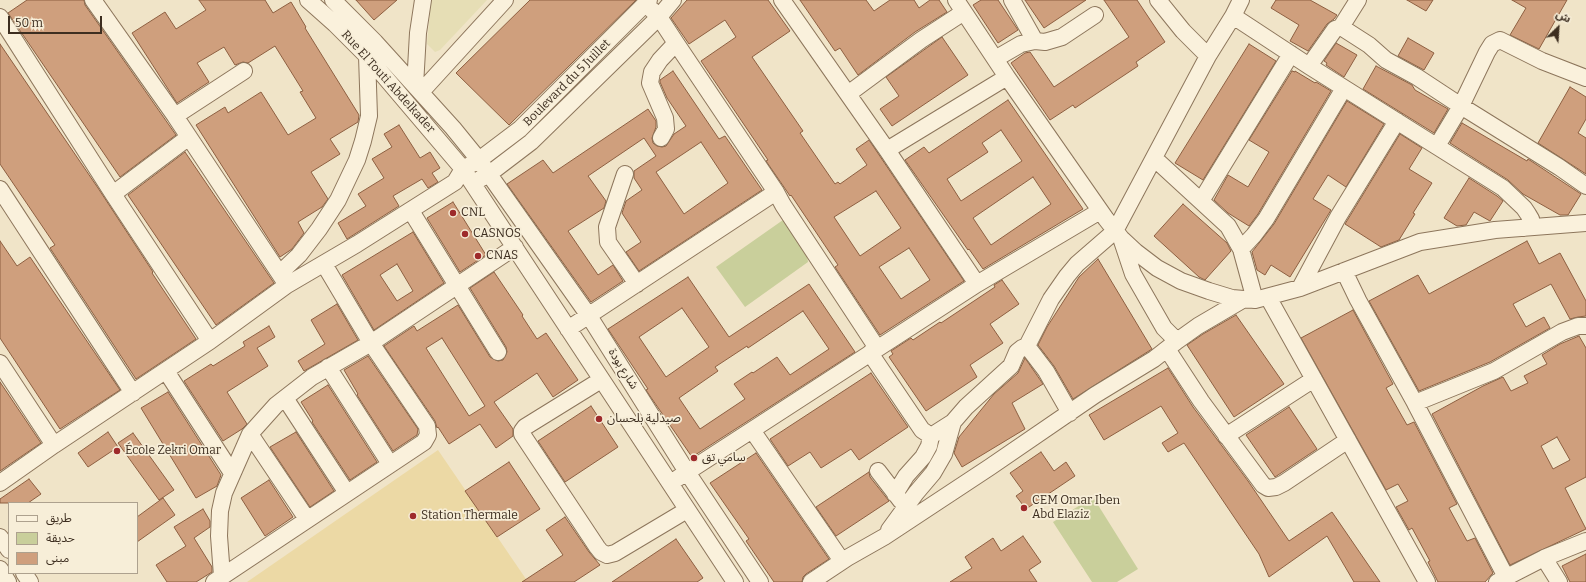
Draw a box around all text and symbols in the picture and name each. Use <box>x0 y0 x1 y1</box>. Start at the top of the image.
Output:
scale bar <box>10 8 104 34</box>
north arrow <box>1538 8 1578 48</box>
text: ش <box>1554 8 1573 26</box>
text: 50 m <box>15 16 43 30</box>
street label: Rue El Touti Abdelkader <box>338 28 438 136</box>
street label: Boulevard du 5 Juillet <box>520 36 614 130</box>
place label: CNL <box>461 206 485 220</box>
marker: CNL <box>448 208 458 218</box>
place label: CASNOS <box>473 227 521 241</box>
marker: CASNOS <box>460 229 470 239</box>
place label: CNAS <box>486 249 518 263</box>
marker: CNAS <box>473 251 483 261</box>
street label: شارع بودة <box>605 346 641 392</box>
place label: صيدلية بلحسان <box>607 412 681 426</box>
marker: صيدلية بلحسان <box>594 414 604 424</box>
place label: École Zekri Omar <box>125 444 221 458</box>
marker: École Zekri Omar <box>112 446 122 456</box>
place label: سامي تق <box>702 451 746 465</box>
marker: سامي تق <box>689 453 699 463</box>
place label: CEM Omar Iben Abd Elaziz <box>1032 494 1120 522</box>
legend <box>8 502 138 574</box>
marker: CEM Omar Iben Abd Elaziz <box>1019 503 1029 513</box>
place label: Station Thermale <box>421 509 518 523</box>
text: طريق <box>46 511 72 525</box>
marker: Station Thermale <box>408 511 418 521</box>
text: حديقة <box>46 531 75 545</box>
text: مبنى <box>46 551 69 565</box>

